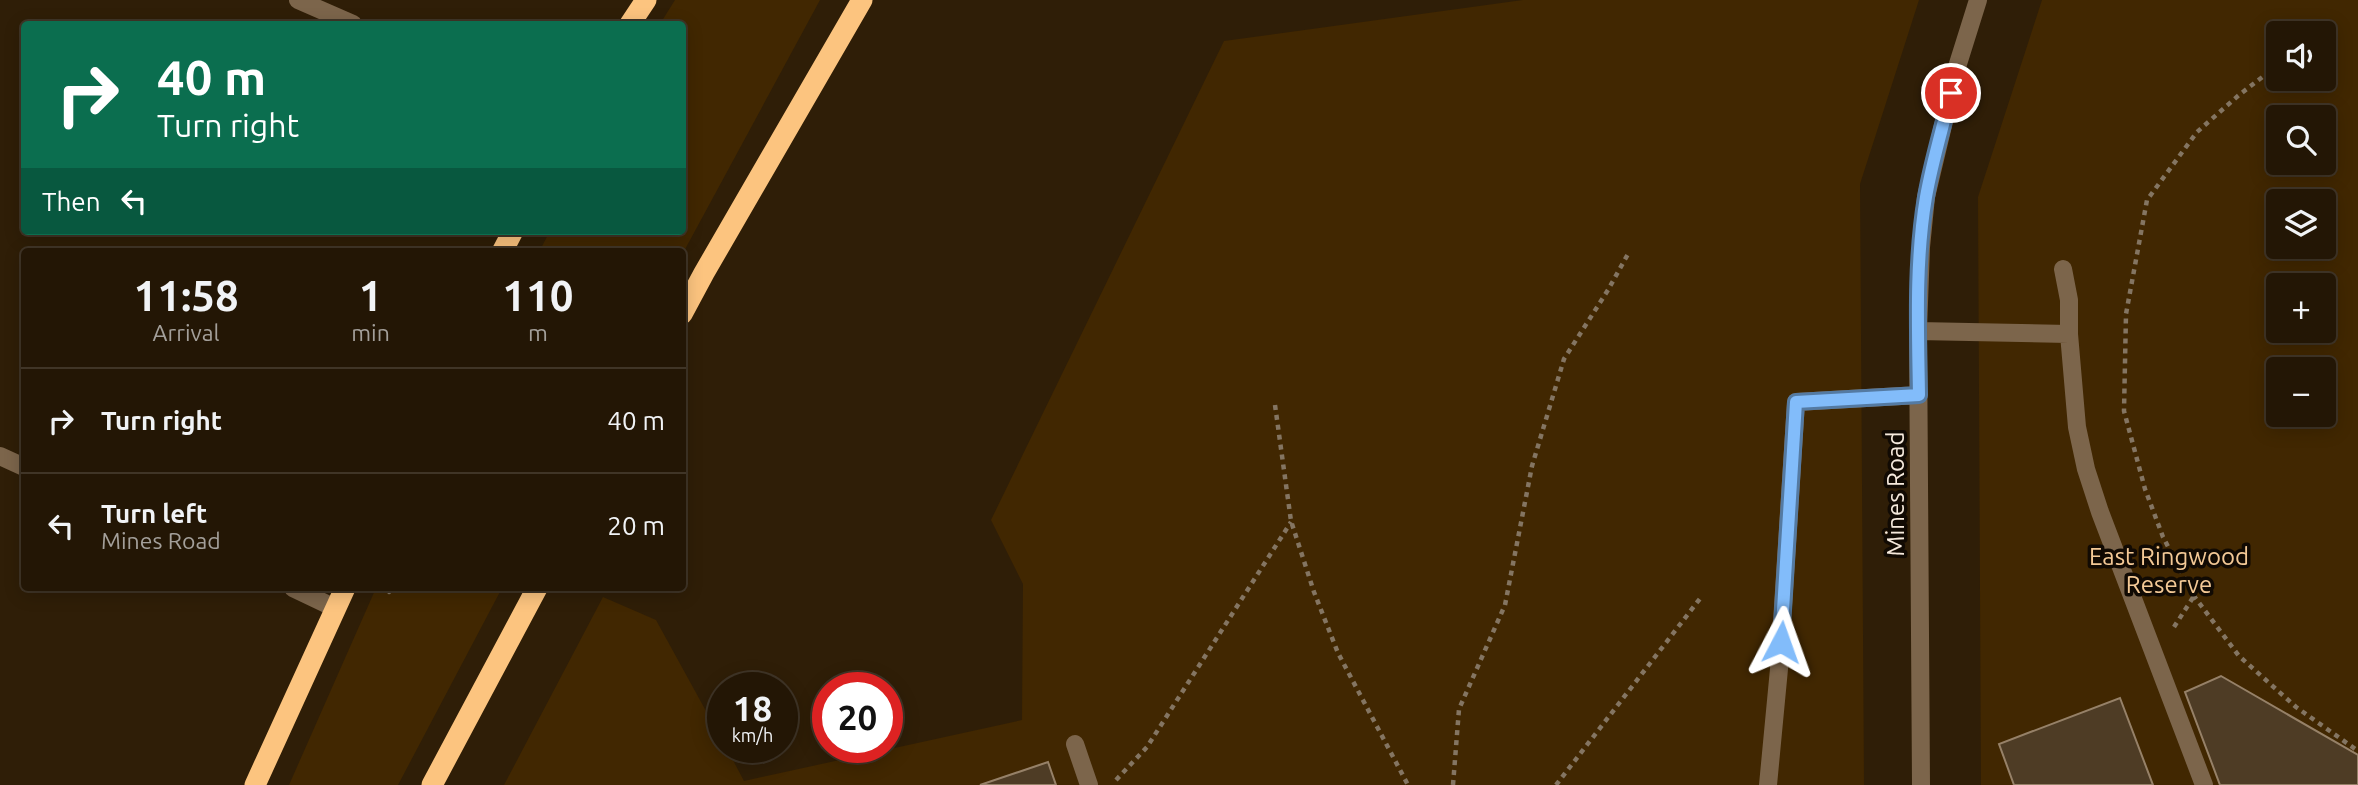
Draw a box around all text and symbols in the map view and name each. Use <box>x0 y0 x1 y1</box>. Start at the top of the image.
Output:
map controls <box>2266 21 2336 427</box>
button: sound <box>2266 21 2336 91</box>
icon: right <box>42 49 133 140</box>
text: 40 m <box>157 49 266 104</box>
pin <box>1921 63 1981 123</box>
icon: arrive <box>1932 74 1970 112</box>
button: search <box>2266 105 2336 175</box>
text: Turn right <box>157 107 299 143</box>
icon: left <box>115 182 153 220</box>
text: Then <box>42 187 101 216</box>
button: layers <box>2266 189 2336 259</box>
text: 11:58 <box>134 272 239 319</box>
text: 1 <box>359 272 382 319</box>
text: 110 <box>502 272 573 319</box>
button: + <box>2266 273 2336 343</box>
text: Arrival <box>153 320 220 345</box>
text: min <box>351 320 390 345</box>
text: m <box>528 320 548 345</box>
button: − <box>2266 357 2336 427</box>
icon: right <box>42 402 80 440</box>
text: Turn right <box>101 406 222 435</box>
text: 40 m <box>607 406 665 435</box>
street label: Mines Road <box>1882 432 1909 556</box>
text: Turn left <box>101 499 207 528</box>
icon: left <box>42 507 80 545</box>
text: 20 m <box>607 511 665 540</box>
text: Mines Road <box>101 528 221 553</box>
park label: East Ringwood Reserve <box>2089 543 2249 598</box>
position arrow <box>1744 605 1818 679</box>
speed limit sign: 20 <box>812 672 903 763</box>
text: 18 <box>733 688 772 728</box>
text: km/h <box>732 725 773 745</box>

